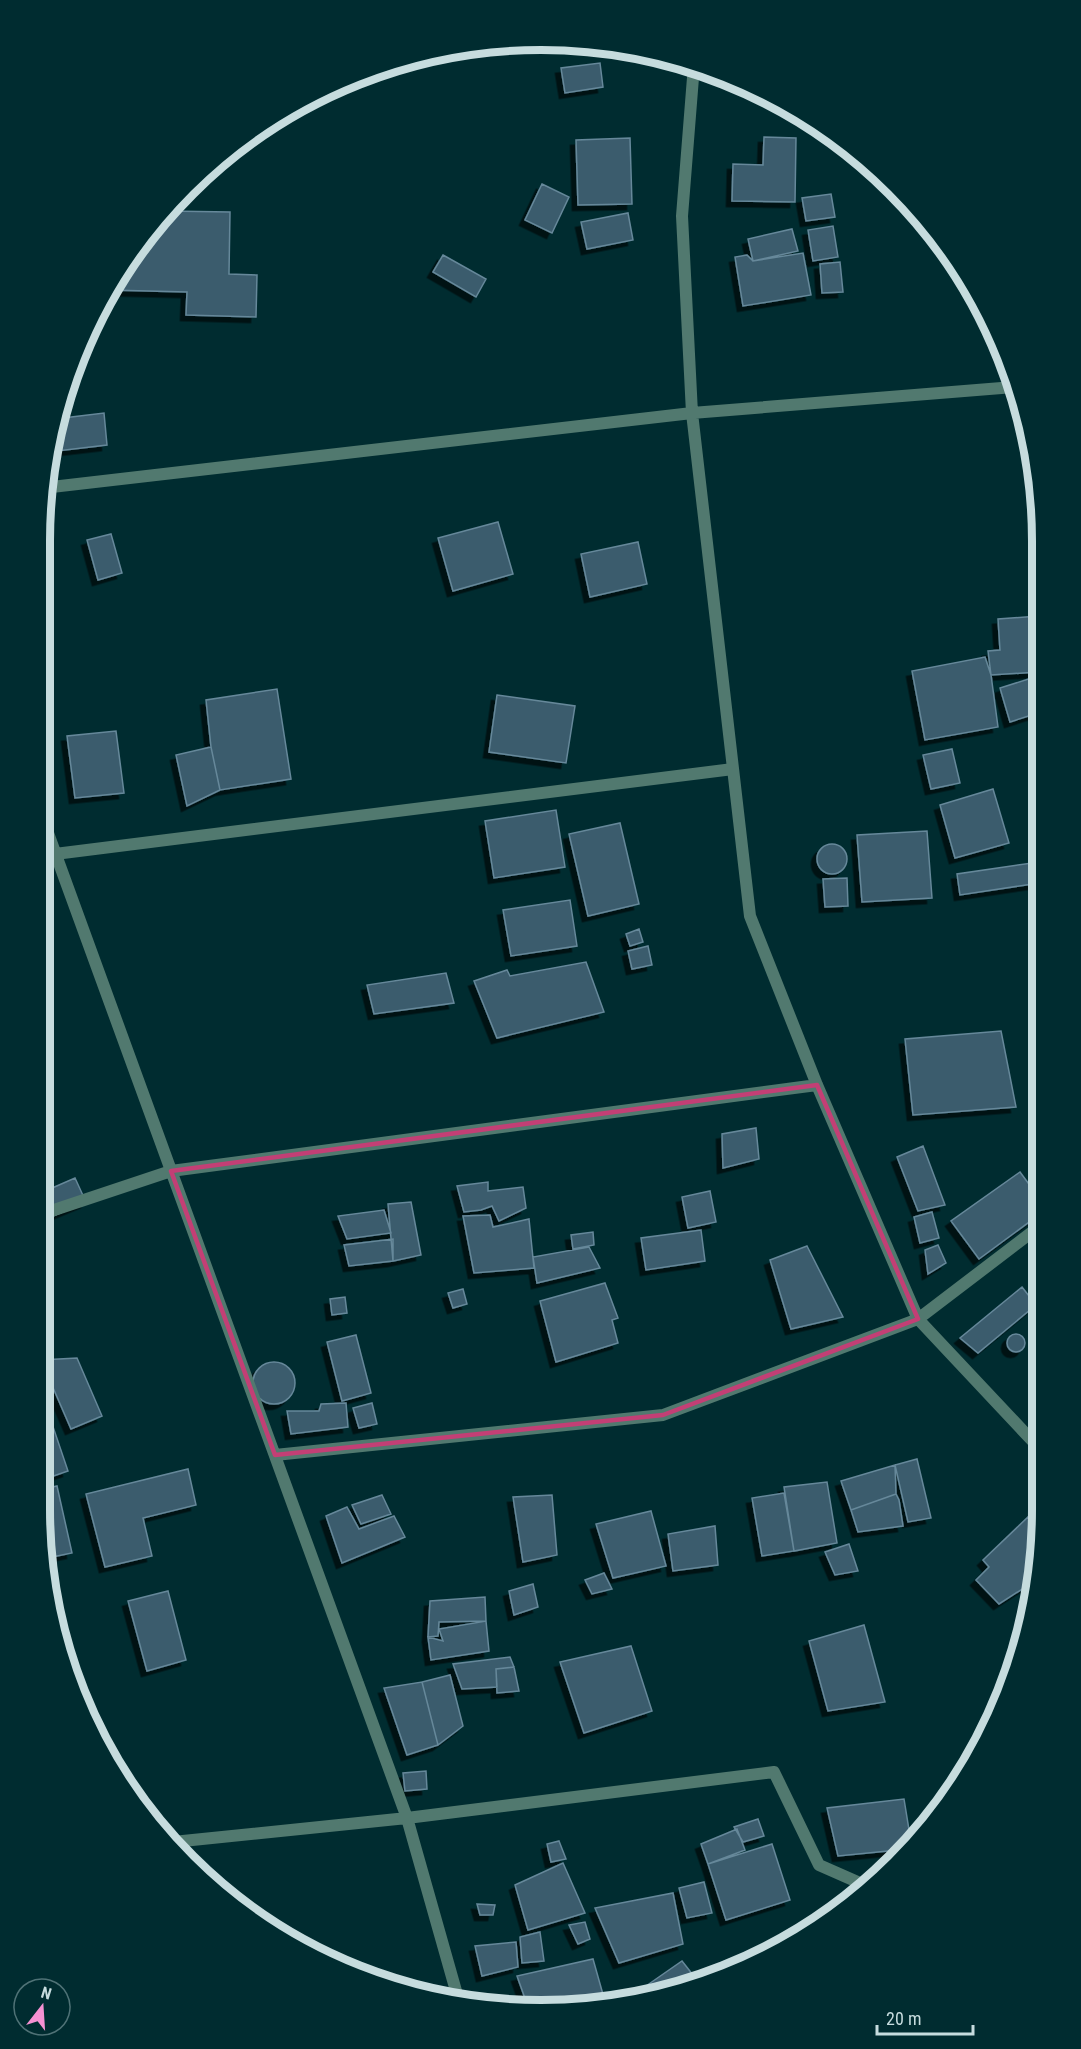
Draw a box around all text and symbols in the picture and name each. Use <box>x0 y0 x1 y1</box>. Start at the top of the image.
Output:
north arrow <box>12 1977 72 2037</box>
text: N <box>39 1983 54 2004</box>
scale bar <box>877 1998 973 2036</box>
text: 20 m <box>886 2008 921 2029</box>

